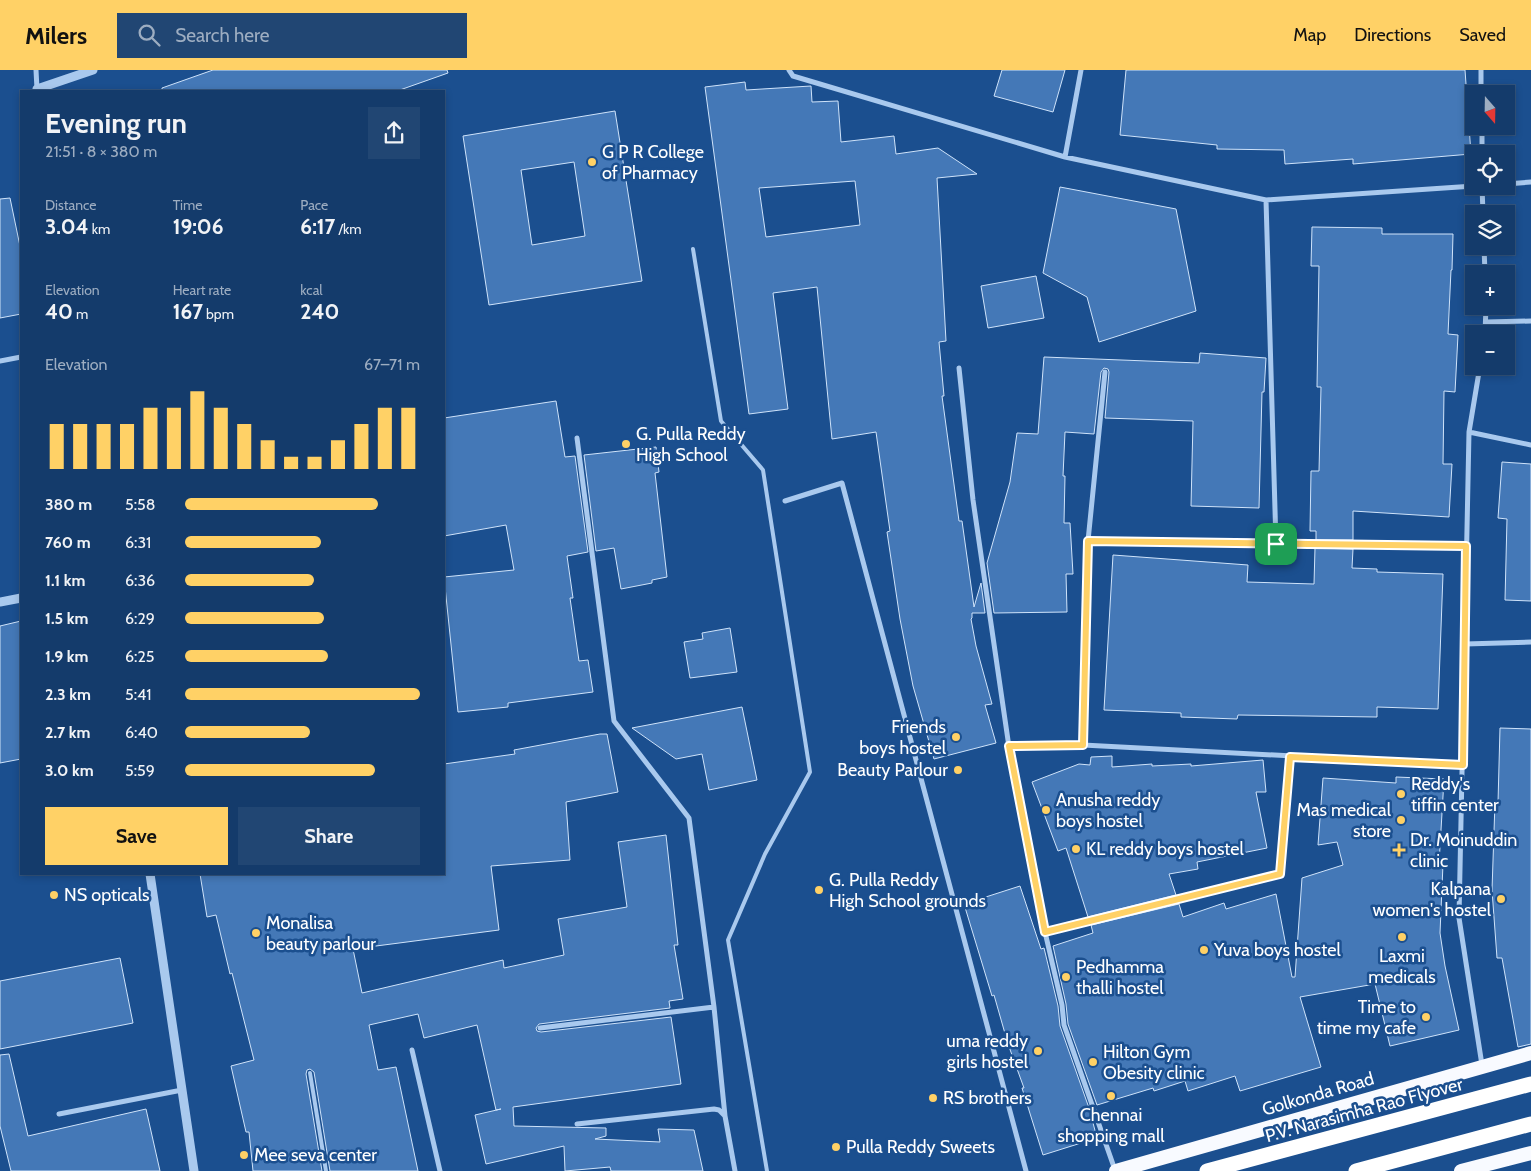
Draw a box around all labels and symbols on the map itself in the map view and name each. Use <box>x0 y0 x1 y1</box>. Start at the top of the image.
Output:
north arrow <box>1465 85 1515 135</box>
place label: G P R College of Pharmacy <box>602 141 704 184</box>
marker: G P R College of Pharmacy <box>586 156 598 168</box>
place label: G. Pulla Reddy High School <box>636 423 746 466</box>
marker: G. Pulla Reddy High School <box>620 438 632 450</box>
pin <box>1255 523 1297 565</box>
place label: Friends boys hostel <box>859 716 947 759</box>
marker: Friends boys hostel <box>950 731 962 743</box>
place label: Beauty Parlour <box>837 759 948 781</box>
marker: Beauty Parlour <box>952 764 964 776</box>
place label: Reddy's tiffin center <box>1411 773 1499 816</box>
marker: Reddy's tiffin center <box>1395 788 1407 800</box>
place label: Anusha reddy boys hostel <box>1056 789 1160 832</box>
place label: Mas medical store <box>1296 799 1392 842</box>
marker: Anusha reddy boys hostel <box>1040 804 1052 816</box>
marker: Mas medical store <box>1395 814 1407 826</box>
place label: Dr. Moinuddin clinic <box>1410 829 1517 872</box>
place label: KL reddy boys hostel <box>1086 838 1245 860</box>
marker: KL reddy boys hostel <box>1070 843 1082 855</box>
marker: Dr. Moinuddin clinic <box>1392 843 1406 857</box>
place label: G. Pulla Reddy High School grounds <box>829 869 986 912</box>
place label: Kalpana women's hostel <box>1372 878 1492 921</box>
place label: NS opticals <box>64 884 149 906</box>
marker: G. Pulla Reddy High School grounds <box>813 884 825 896</box>
marker: NS opticals <box>48 889 60 901</box>
marker: Kalpana women's hostel <box>1495 893 1507 905</box>
place label: Monalisa beauty parlour <box>266 912 376 955</box>
marker: Monalisa beauty parlour <box>250 927 262 939</box>
marker: Laxmi medicals <box>1396 931 1408 943</box>
place label: Yuva boys hostel <box>1213 939 1341 961</box>
marker: Yuva boys hostel <box>1198 944 1210 956</box>
place label: Laxmi medicals <box>1368 945 1436 988</box>
place label: Pedhamma thalli hostel <box>1076 956 1164 999</box>
marker: Pedhamma thalli hostel <box>1060 971 1072 983</box>
place label: Time to time my cafe <box>1317 996 1416 1039</box>
marker: Time to time my cafe <box>1420 1011 1432 1023</box>
place label: uma reddy girls hostel <box>946 1030 1029 1073</box>
place label: Hilton Gym Obesity clinic <box>1103 1041 1205 1084</box>
marker: uma reddy girls hostel <box>1032 1045 1044 1057</box>
marker: Hilton Gym Obesity clinic <box>1087 1056 1099 1068</box>
street label: Golkonda Road <box>1259 1068 1377 1120</box>
street label: P.V. Narasimha Rao Flyover <box>1263 1073 1466 1147</box>
place label: RS brothers <box>943 1087 1032 1109</box>
marker: Chennai shopping mall <box>1105 1090 1117 1102</box>
marker: RS brothers <box>927 1092 939 1104</box>
place label: Chennai shopping mall <box>1058 1104 1165 1147</box>
place label: Pulla Reddy Sweets <box>846 1136 995 1158</box>
marker: Pulla Reddy Sweets <box>830 1141 842 1153</box>
place label: Mee seva center <box>254 1144 377 1166</box>
marker: Mee seva center <box>238 1149 250 1161</box>

